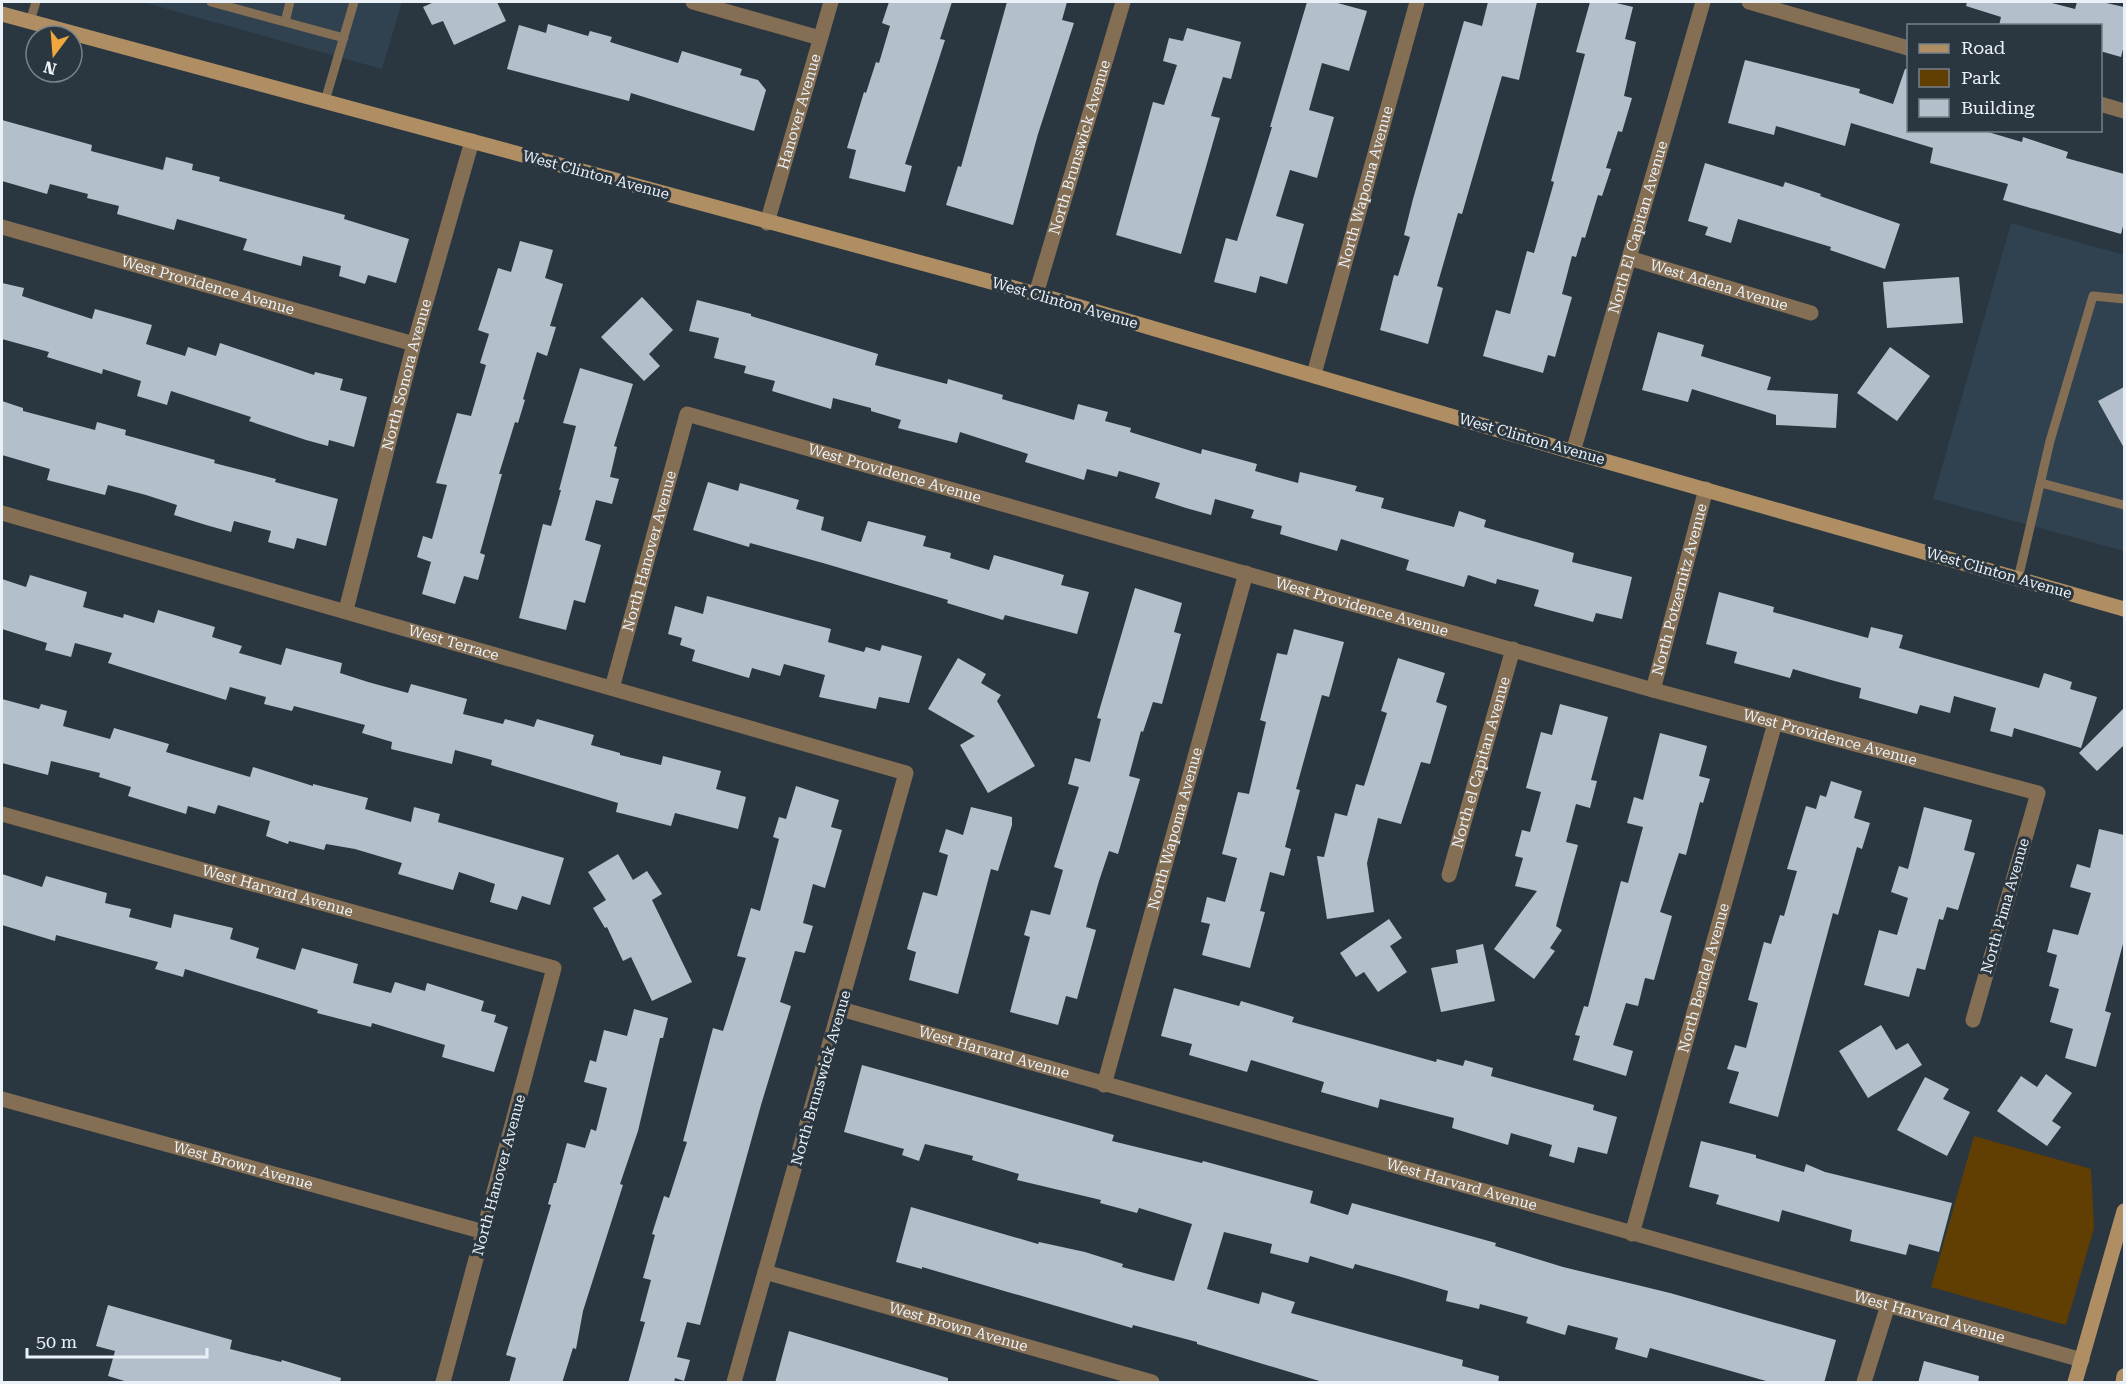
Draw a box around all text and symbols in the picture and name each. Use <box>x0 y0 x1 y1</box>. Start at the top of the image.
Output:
north arrow <box>24 24 84 84</box>
legend <box>1907 24 2102 132</box>
text: Road <box>1961 37 2006 58</box>
street label: Hanover Avenue <box>774 52 825 172</box>
text: N <box>41 57 59 79</box>
street label: North Brunswick Avenue <box>1045 58 1114 237</box>
text: Park <box>1961 67 2001 88</box>
text: Building <box>1961 97 2035 118</box>
street label: North Wapoma Avenue <box>1335 104 1397 270</box>
street label: North El Capitan Avenue <box>1604 139 1671 316</box>
street label: West Clinton Avenue <box>521 147 671 203</box>
street label: West Providence Avenue <box>119 252 297 319</box>
street label: West Adena Avenue <box>1648 256 1790 315</box>
street label: West Clinton Avenue <box>990 274 1140 332</box>
street label: North Sonora Avenue <box>378 297 435 452</box>
street label: West Clinton Avenue <box>1457 410 1607 468</box>
street label: West Providence Avenue <box>806 440 983 507</box>
street label: North Hanover Avenue <box>619 469 680 634</box>
street label: North Potzernitz Avenue <box>1648 501 1711 677</box>
street label: West Clinton Avenue <box>1924 544 2074 602</box>
street label: West Providence Avenue <box>1273 574 1451 640</box>
street label: West Terrace <box>406 621 501 664</box>
street label: North el Capitan Avenue <box>1448 675 1514 850</box>
street label: West Providence Avenue <box>1741 705 1919 769</box>
street label: North Wapoma Avenue <box>1144 745 1206 912</box>
street label: North Pima Avenue <box>1977 836 2033 976</box>
street label: West Harvard Avenue <box>200 861 355 921</box>
street label: North Bendel Avenue <box>1674 901 1733 1055</box>
street label: North Brunswick Avenue <box>787 988 855 1168</box>
street label: West Harvard Avenue <box>916 1022 1072 1082</box>
street label: North Hanover Avenue <box>469 1093 529 1257</box>
street label: West Brown Avenue <box>171 1138 315 1193</box>
street label: West Harvard Avenue <box>1384 1155 1539 1214</box>
street label: West Harvard Avenue <box>1852 1287 2007 1347</box>
street label: West Brown Avenue <box>887 1299 1030 1355</box>
scale bar <box>27 1321 207 1359</box>
text: 50 m <box>36 1331 77 1352</box>

